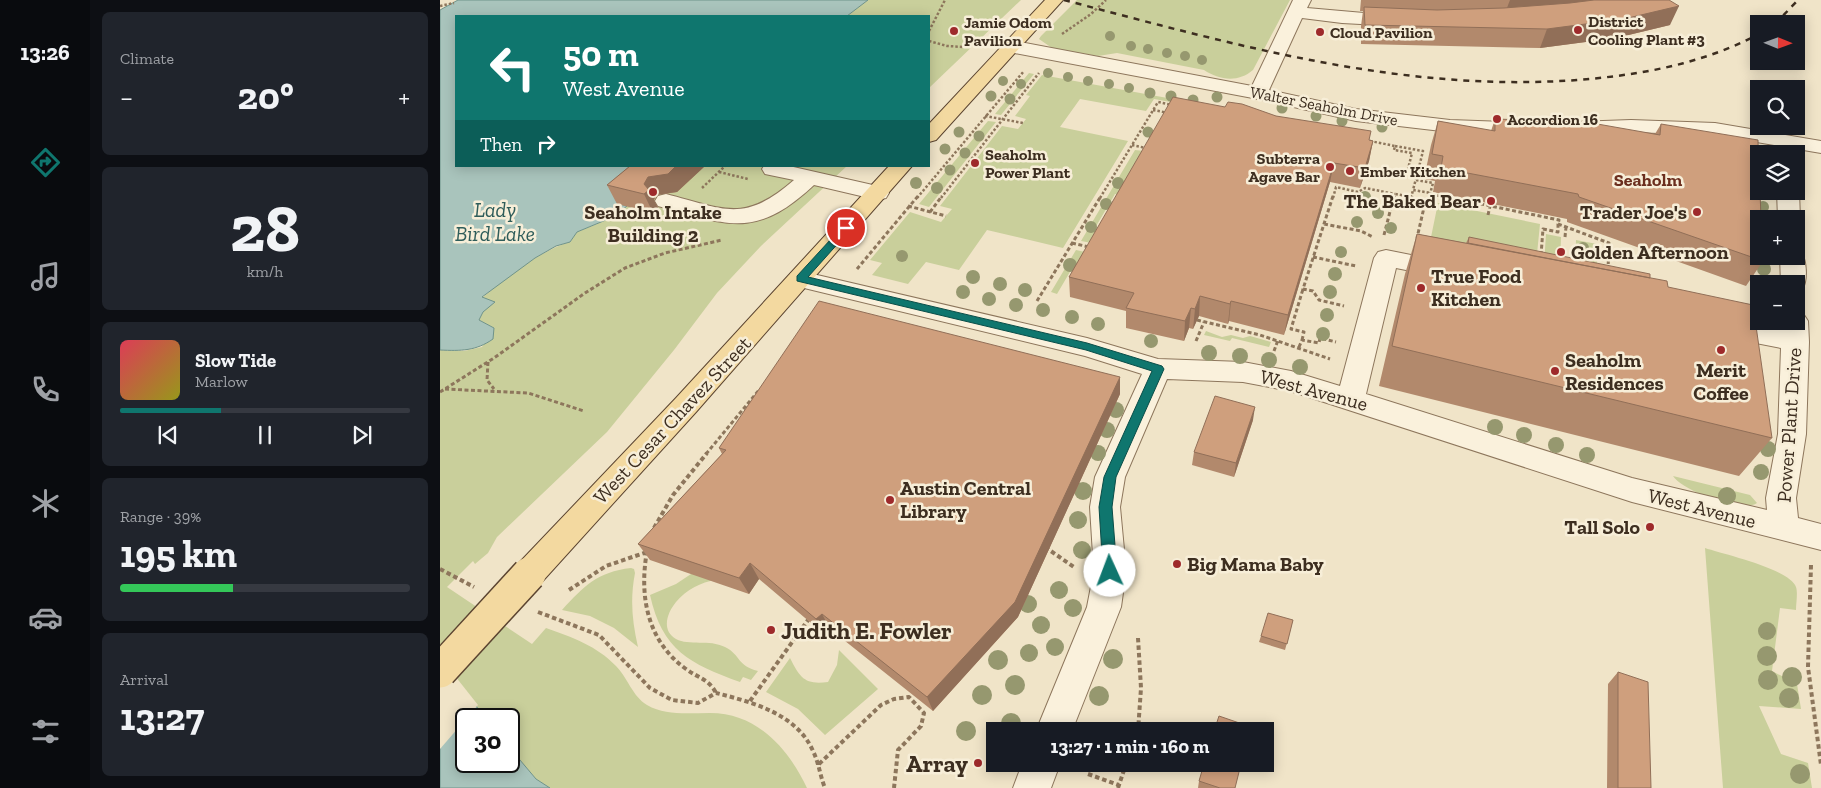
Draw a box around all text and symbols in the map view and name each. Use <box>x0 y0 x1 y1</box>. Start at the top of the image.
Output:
place label: District Cooling Plant #3 <box>1588 12 1705 49</box>
place label: Jamie Odom Pavilion <box>964 13 1052 50</box>
north arrow <box>1750 15 1805 70</box>
map controls <box>1750 15 1805 330</box>
place label: Cloud Pavilion <box>1330 23 1433 42</box>
marker: District Cooling Plant #3 <box>1572 24 1584 36</box>
marker: Jamie Odom Pavilion <box>948 25 960 37</box>
marker: Cloud Pavilion <box>1314 26 1326 38</box>
text: 50 m <box>563 33 639 75</box>
icon: left <box>480 35 545 100</box>
text: 13:26 <box>20 39 70 66</box>
text: Climate <box>120 49 174 68</box>
text: 20° <box>238 73 294 119</box>
text: West Avenue <box>563 75 685 102</box>
button: search <box>1750 80 1805 135</box>
text: − <box>120 81 133 114</box>
text: + <box>398 81 410 114</box>
street label: Walter Seaholm Drive <box>1249 82 1399 130</box>
place label: Accordion 16 <box>1507 110 1599 129</box>
marker: Accordion 16 <box>1491 113 1503 125</box>
icon: right <box>532 130 560 158</box>
text: Then <box>480 133 522 156</box>
icon: directions <box>28 145 63 180</box>
place label: Seaholm Power Plant <box>985 145 1071 182</box>
button: layers <box>1750 145 1805 200</box>
place label: Subterra Agave Bar <box>1248 149 1320 186</box>
marker: Seaholm Power Plant <box>969 157 981 169</box>
marker: Subterra Agave Bar <box>1324 161 1336 173</box>
place label: Ember Kitchen <box>1360 162 1466 181</box>
marker: Ember Kitchen <box>1344 165 1356 177</box>
district label: Seaholm <box>1614 169 1683 191</box>
marker: Seaholm Intake Building 2 <box>647 186 659 198</box>
place label: The Baked Bear <box>1344 189 1481 213</box>
text: 28 <box>230 190 300 268</box>
marker: The Baked Bear <box>1485 195 1497 207</box>
water label: Lady Bird Lake <box>455 197 535 246</box>
place label: Seaholm Intake Building 2 <box>584 200 722 247</box>
place label: Trader Joe's <box>1580 200 1687 224</box>
marker: Trader Joe's <box>1691 206 1703 218</box>
pin <box>825 207 867 249</box>
button: + <box>1750 210 1805 265</box>
icon: arrive <box>832 214 860 242</box>
place label: Golden Afternoon <box>1571 240 1729 264</box>
marker: Golden Afternoon <box>1555 246 1567 258</box>
icon: music <box>28 259 63 294</box>
text: km/h <box>247 262 283 281</box>
place label: True Food Kitchen <box>1431 264 1522 311</box>
button: − <box>1750 275 1805 330</box>
marker: True Food Kitchen <box>1415 282 1427 294</box>
street label: West Cesar Chavez Street <box>588 331 756 509</box>
marker: Merit Coffee <box>1715 344 1727 356</box>
street label: Power Plant Drive <box>1772 347 1806 503</box>
place label: Seaholm Residences <box>1565 348 1664 395</box>
text: Slow Tide <box>195 349 276 372</box>
place label: Merit Coffee <box>1693 358 1749 405</box>
street label: West Avenue <box>1257 364 1371 416</box>
marker: Seaholm Residences <box>1549 365 1561 377</box>
icon: phone <box>28 372 63 407</box>
text: Marlow <box>195 372 248 391</box>
icon: previous <box>154 421 182 449</box>
icon: pause <box>251 421 279 449</box>
icon: next <box>348 421 376 449</box>
place label: Austin Central Library <box>900 476 1031 523</box>
street label: West Avenue <box>1645 483 1759 533</box>
icon: climate <box>28 486 63 521</box>
marker: Austin Central Library <box>884 494 896 506</box>
text: Range · 39% <box>120 507 201 526</box>
place label: Tall Solo <box>1564 515 1641 539</box>
marker: Tall Solo <box>1644 521 1656 533</box>
text: 195 km <box>120 531 237 577</box>
position arrow <box>1083 544 1135 596</box>
place label: Big Mama Baby <box>1187 552 1324 576</box>
marker: Big Mama Baby <box>1171 558 1183 570</box>
icon: car <box>28 600 63 635</box>
place label: Judith E. Fowler <box>781 616 952 645</box>
marker: Judith E. Fowler <box>765 624 777 636</box>
text: Arrival <box>120 670 168 689</box>
text: 13:27 <box>120 694 204 740</box>
speed limit sign: 30 <box>455 708 520 773</box>
icon: filters <box>28 714 63 749</box>
text: 13:27 · 1 min · 160 m <box>1051 735 1209 758</box>
place label: Array <box>906 749 968 778</box>
marker: Array <box>972 757 984 769</box>

